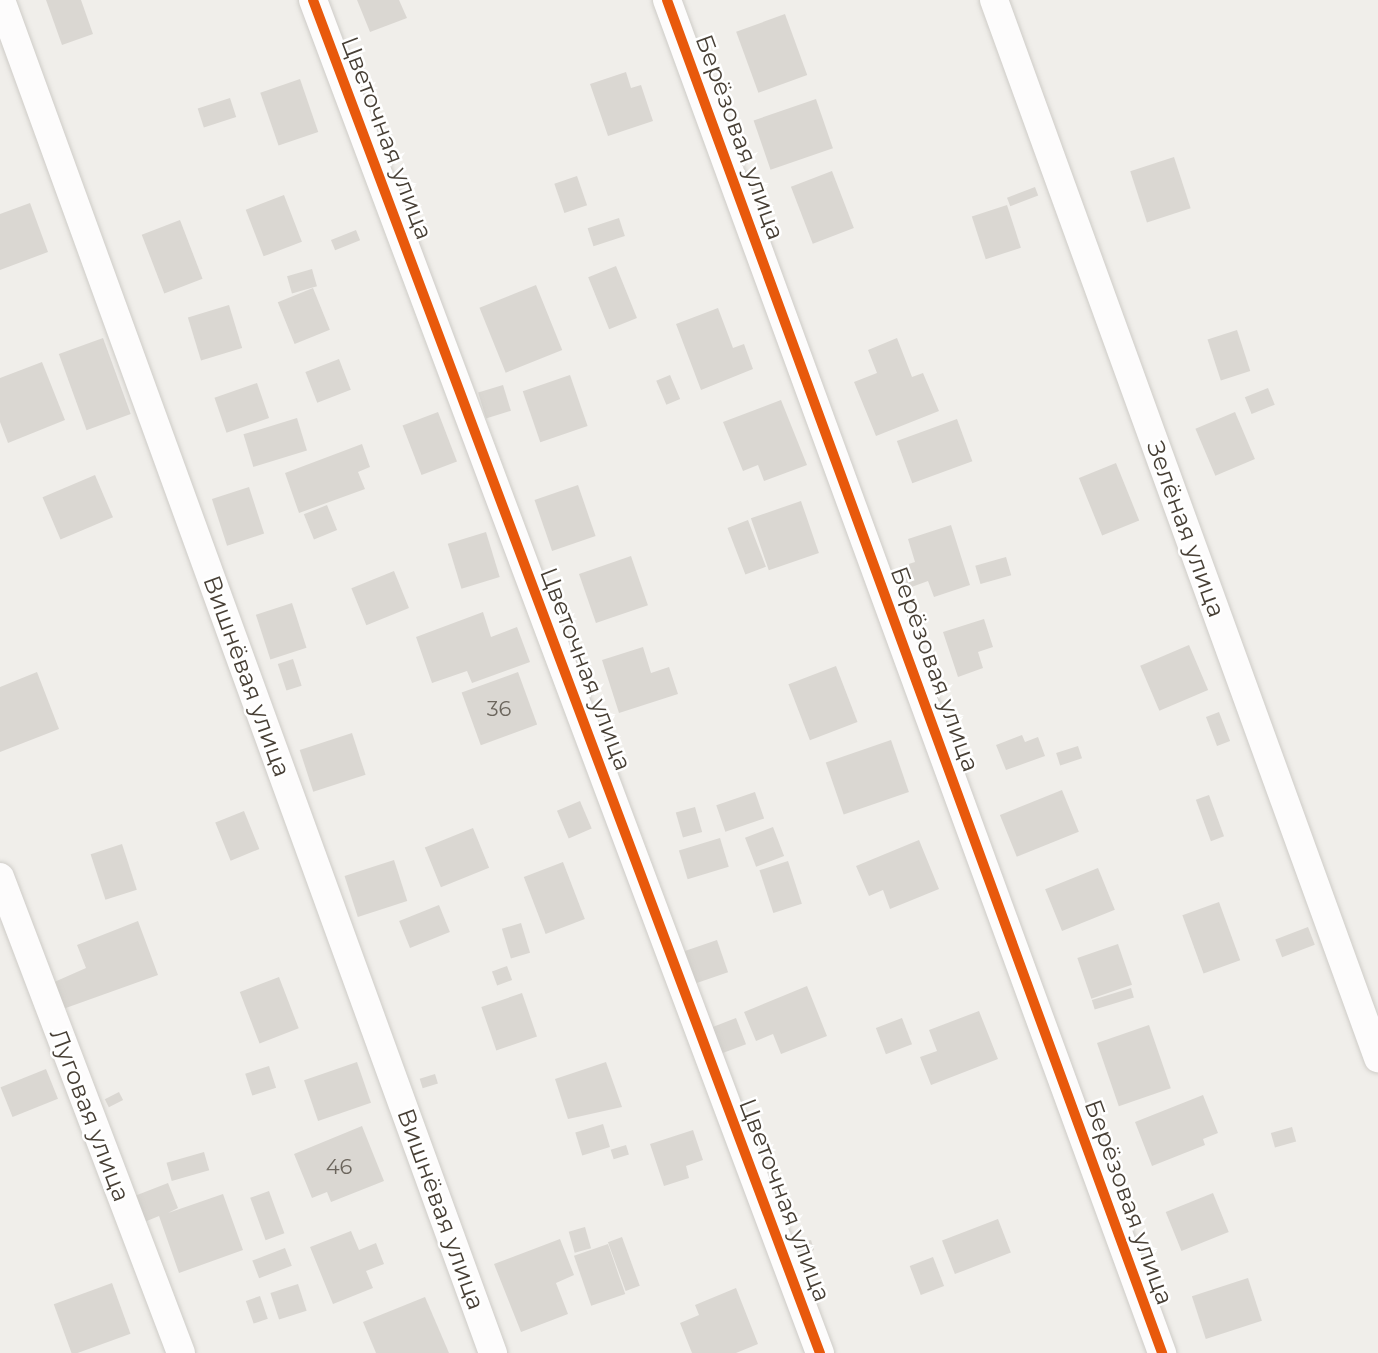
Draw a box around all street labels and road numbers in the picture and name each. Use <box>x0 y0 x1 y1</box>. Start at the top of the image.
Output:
street label: Берёзовая улица <box>690 31 790 243</box>
street label: Цветочная улица <box>335 32 439 244</box>
street label: Зелёная улица <box>1141 437 1231 621</box>
street label: Цветочная улица <box>534 563 638 775</box>
street label: Берёзовая улица <box>885 563 985 775</box>
street label: Вишнёвая улица <box>197 571 297 781</box>
street label: Луговая улица <box>44 1025 136 1205</box>
street label: Цветочная улица <box>733 1094 837 1306</box>
street label: Берёзовая улица <box>1079 1096 1179 1308</box>
street label: Вишнёвая улица <box>391 1104 491 1314</box>

